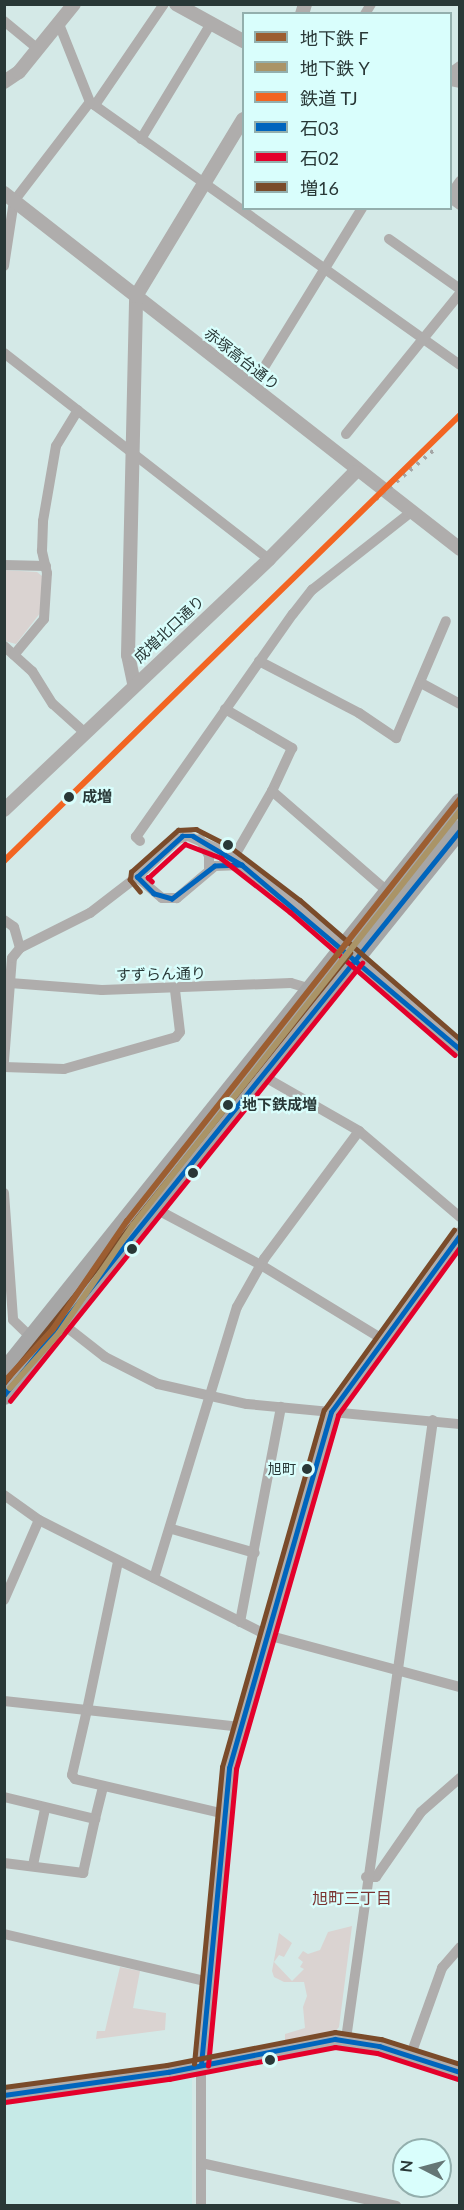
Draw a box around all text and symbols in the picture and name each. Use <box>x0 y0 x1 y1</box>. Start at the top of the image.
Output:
legend <box>242 12 452 210</box>
text: 地下鉄 F <box>300 27 369 49</box>
text: 地下鉄 Y <box>300 57 370 79</box>
text: 鉄道 TJ <box>300 87 358 109</box>
text: 石03 <box>300 117 339 139</box>
text: 石02 <box>300 147 339 169</box>
text: 増16 <box>300 177 339 199</box>
street label: 赤塚高台通り <box>201 324 283 394</box>
street label: 成増北口通り <box>130 592 208 666</box>
marker: 成増 <box>60 788 78 806</box>
place label: 成増 <box>82 788 112 806</box>
unlabelled marker <box>222 839 234 851</box>
street label: すずらん通り <box>116 964 206 984</box>
marker: 地下鉄成増 <box>219 1096 237 1114</box>
place label: 地下鉄成増 <box>242 1096 317 1114</box>
unlabelled marker <box>187 1167 199 1179</box>
unlabelled marker <box>126 1243 138 1255</box>
place label: 旭町 <box>268 1461 296 1477</box>
marker: 旭町 <box>301 1463 313 1475</box>
district label: 旭町三丁目 <box>312 1888 392 1908</box>
unlabelled marker <box>264 2054 276 2066</box>
north arrow <box>392 2138 452 2198</box>
text: N <box>395 2159 416 2173</box>

